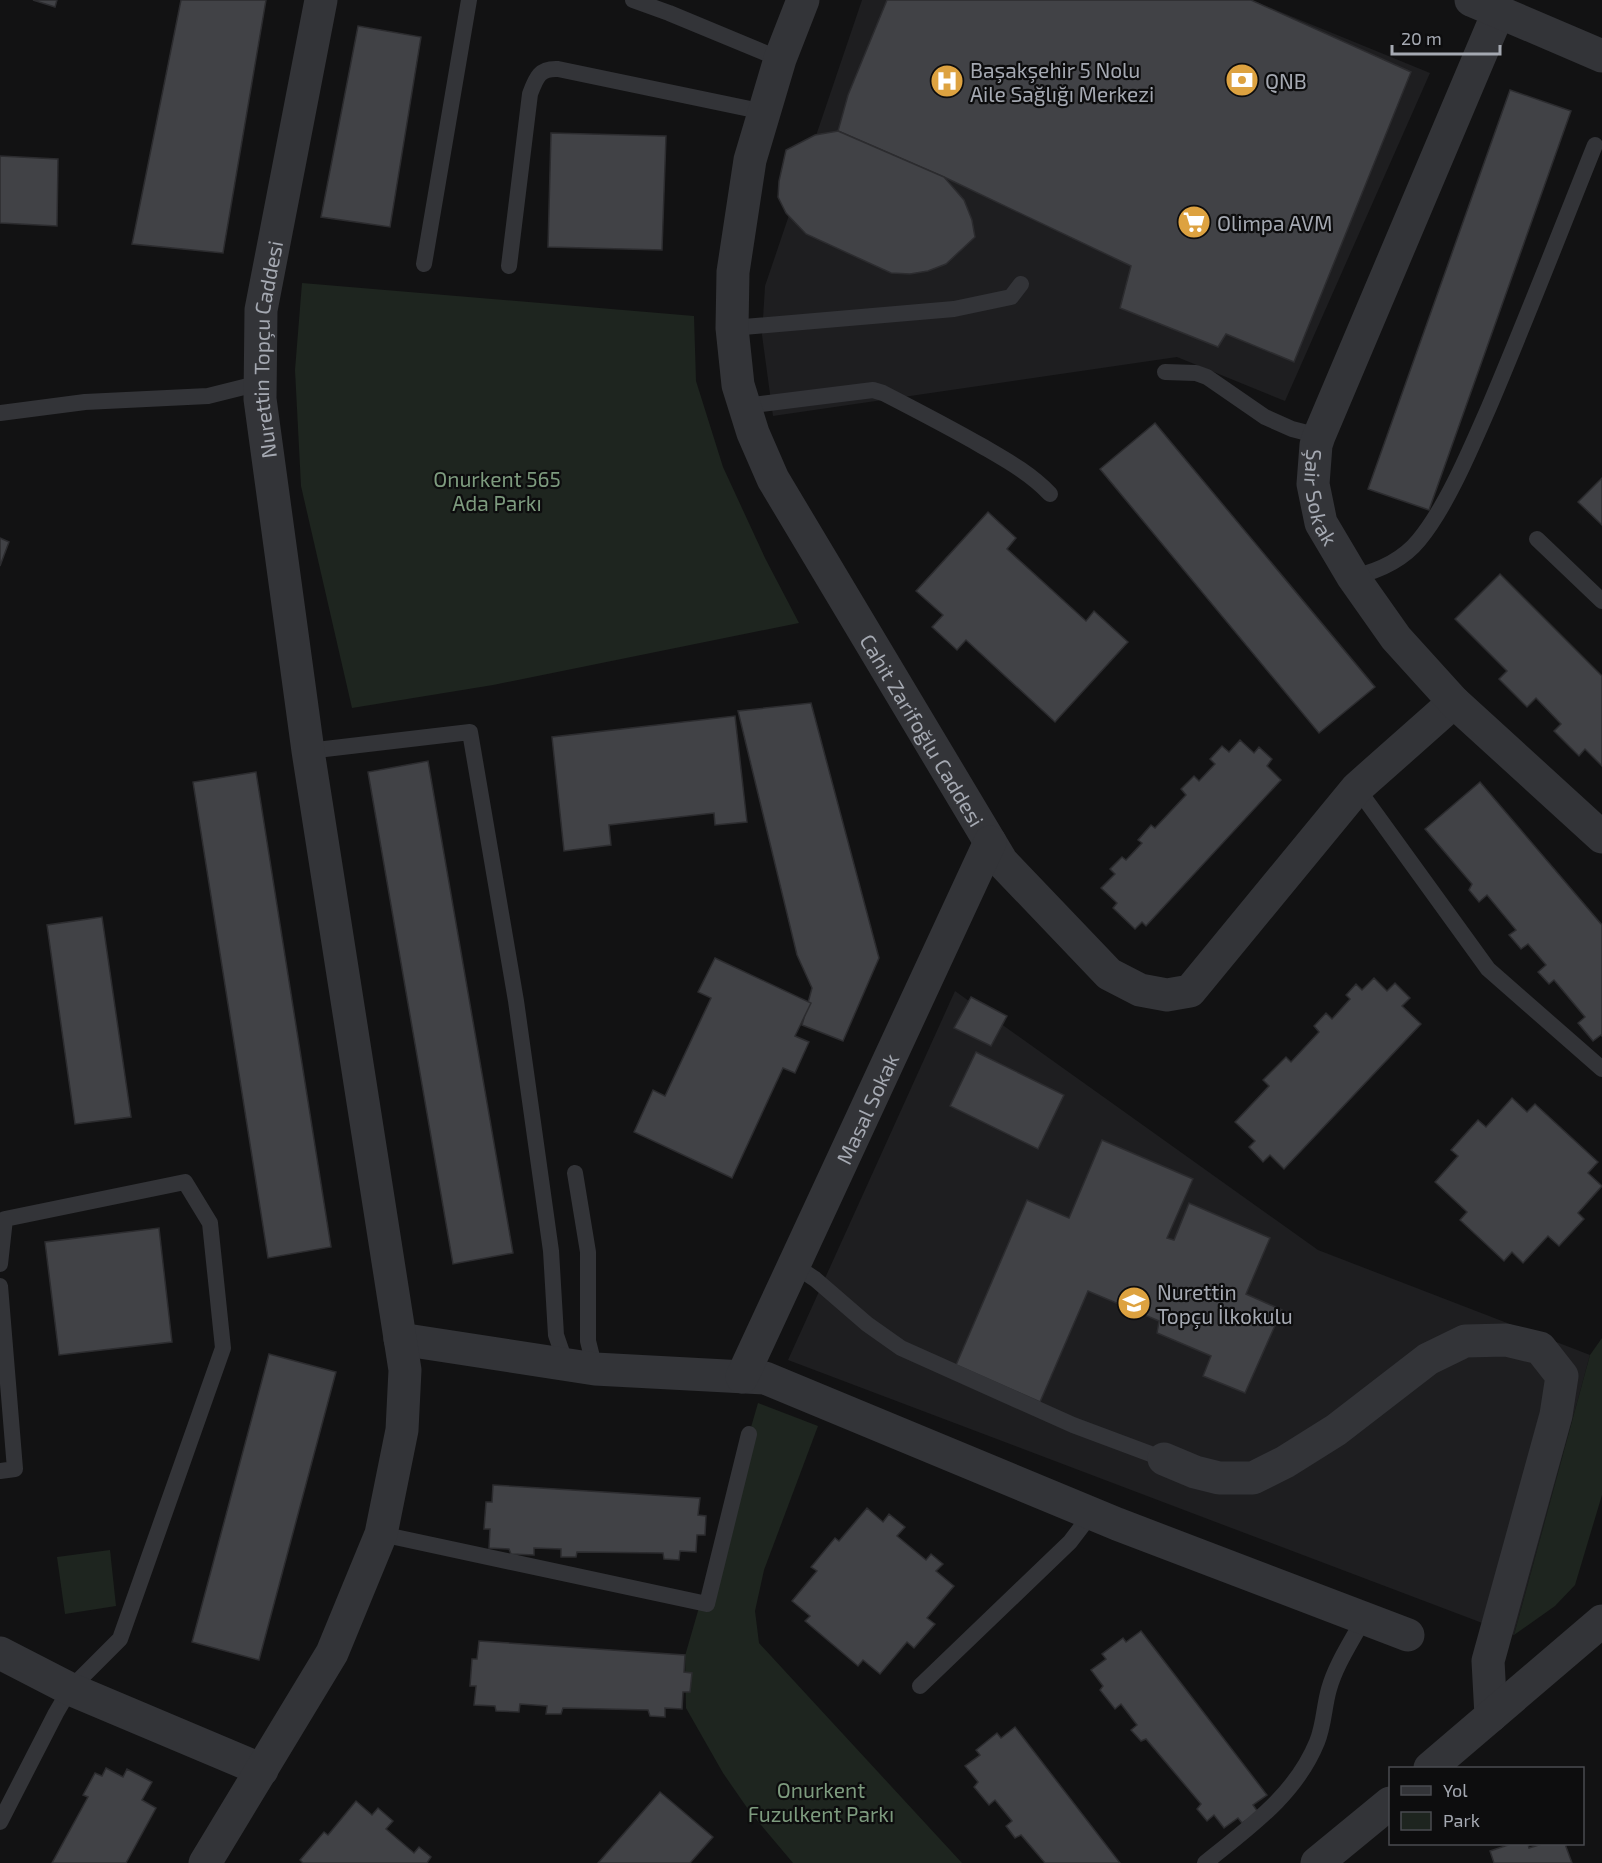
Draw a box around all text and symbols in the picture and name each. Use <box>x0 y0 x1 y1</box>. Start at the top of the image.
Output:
scale bar <box>1392 18 1500 56</box>
text: 20 m <box>1401 27 1442 49</box>
place label: Başakşehir 5 Nolu Aile Sağlığı Merkezi <box>970 57 1154 106</box>
bank icon: QNB <box>1224 62 1260 98</box>
hospital icon: Başakşehir 5 Nolu Aile Sağlığı Merkezi <box>929 63 965 99</box>
place label: QNB <box>1265 68 1307 94</box>
supermarket icon: Olimpa AVM <box>1176 204 1212 240</box>
place label: Olimpa AVM <box>1217 210 1332 235</box>
street label: Nurettin Topçu Caddesi <box>247 238 287 460</box>
street label: Şair Sokak <box>1300 448 1344 550</box>
park label: Onurkent 565 Ada Parkı <box>433 466 561 515</box>
street label: Cahit Zarifoğlu Caddesi <box>856 629 990 831</box>
street label: Masal Sokak <box>830 1049 903 1168</box>
place label: Nurettin Topçu İlkokulu <box>1157 1279 1293 1330</box>
school or university icon: Nurettin Topçu İlkokulu <box>1116 1285 1152 1321</box>
legend <box>1389 1767 1584 1845</box>
park label: Onurkent Fuzulkent Parkı <box>748 1777 894 1826</box>
text: Yol <box>1443 1779 1468 1801</box>
text: Park <box>1443 1809 1480 1831</box>

